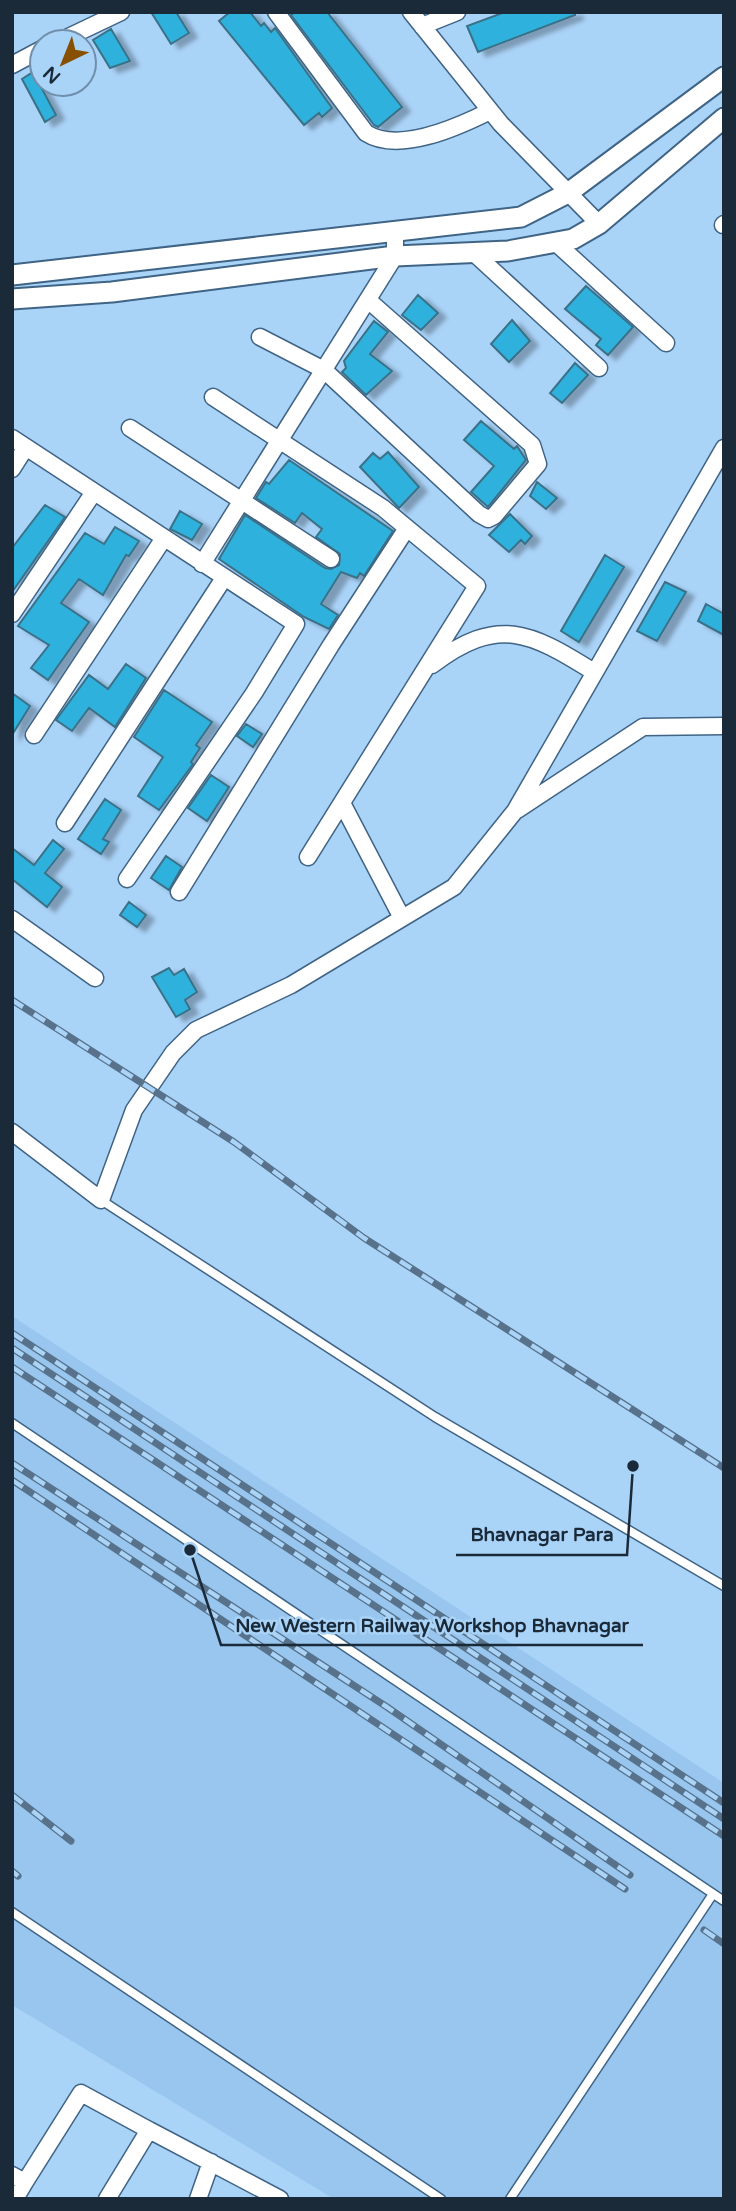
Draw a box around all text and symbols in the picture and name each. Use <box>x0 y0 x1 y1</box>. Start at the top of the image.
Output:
north arrow <box>28 28 98 98</box>
text: N <box>39 61 65 88</box>
callout: Bhavnagar Para <box>456 1515 627 1555</box>
text: Bhavnagar Para <box>470 1524 614 1547</box>
callout: New Western Railway Workshop Bhavnagar <box>221 1605 643 1645</box>
text: New Western Railway Workshop Bhavnagar <box>235 1615 630 1638</box>

